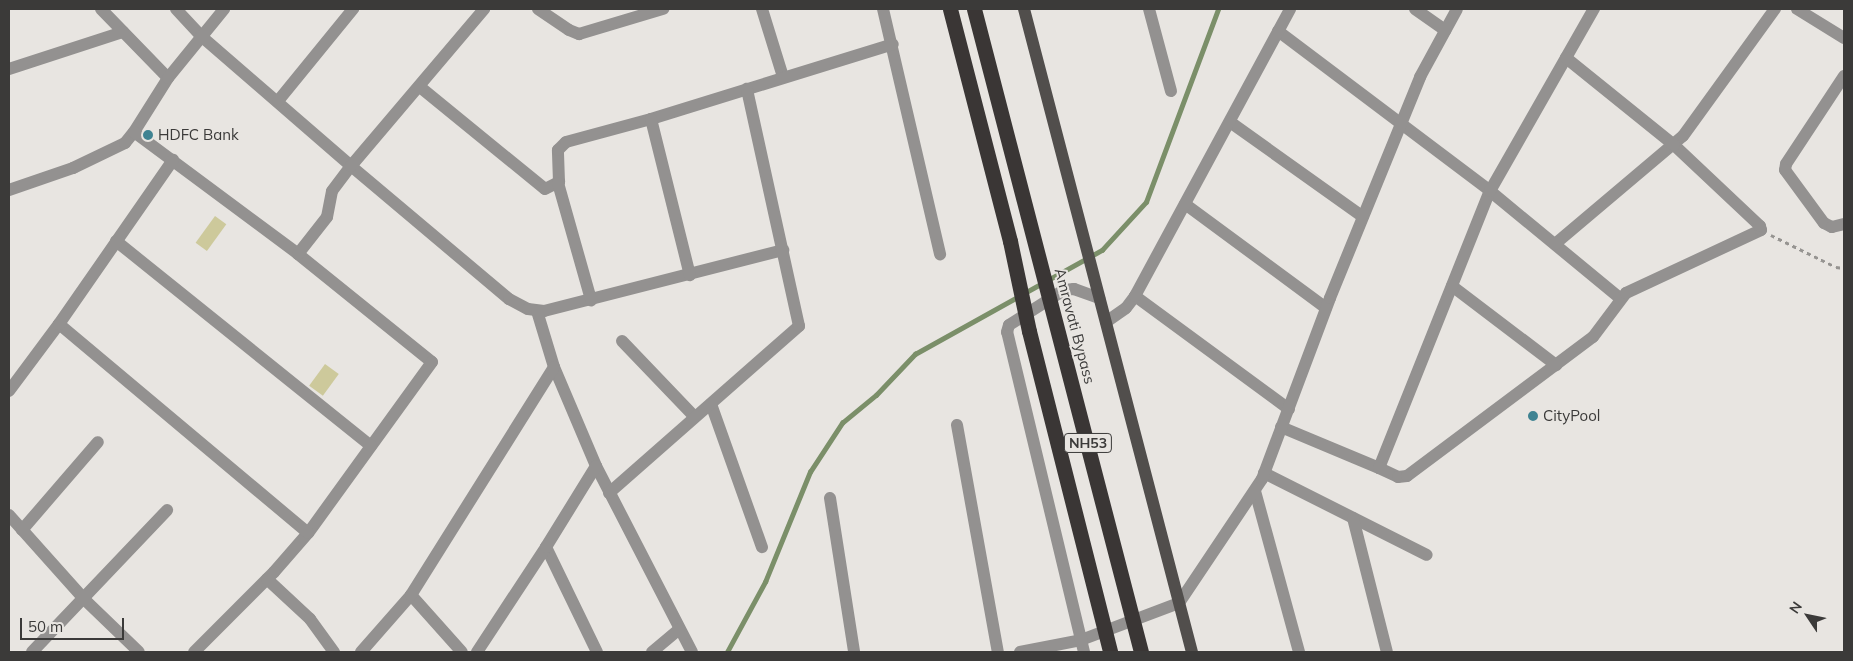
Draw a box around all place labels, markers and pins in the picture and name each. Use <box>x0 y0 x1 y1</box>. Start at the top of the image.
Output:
place label: HDFC Bank <box>158 126 239 144</box>
marker: HDFC Bank <box>142 129 154 141</box>
place label: CityPool <box>1543 407 1600 425</box>
marker: CityPool <box>1527 410 1539 422</box>

